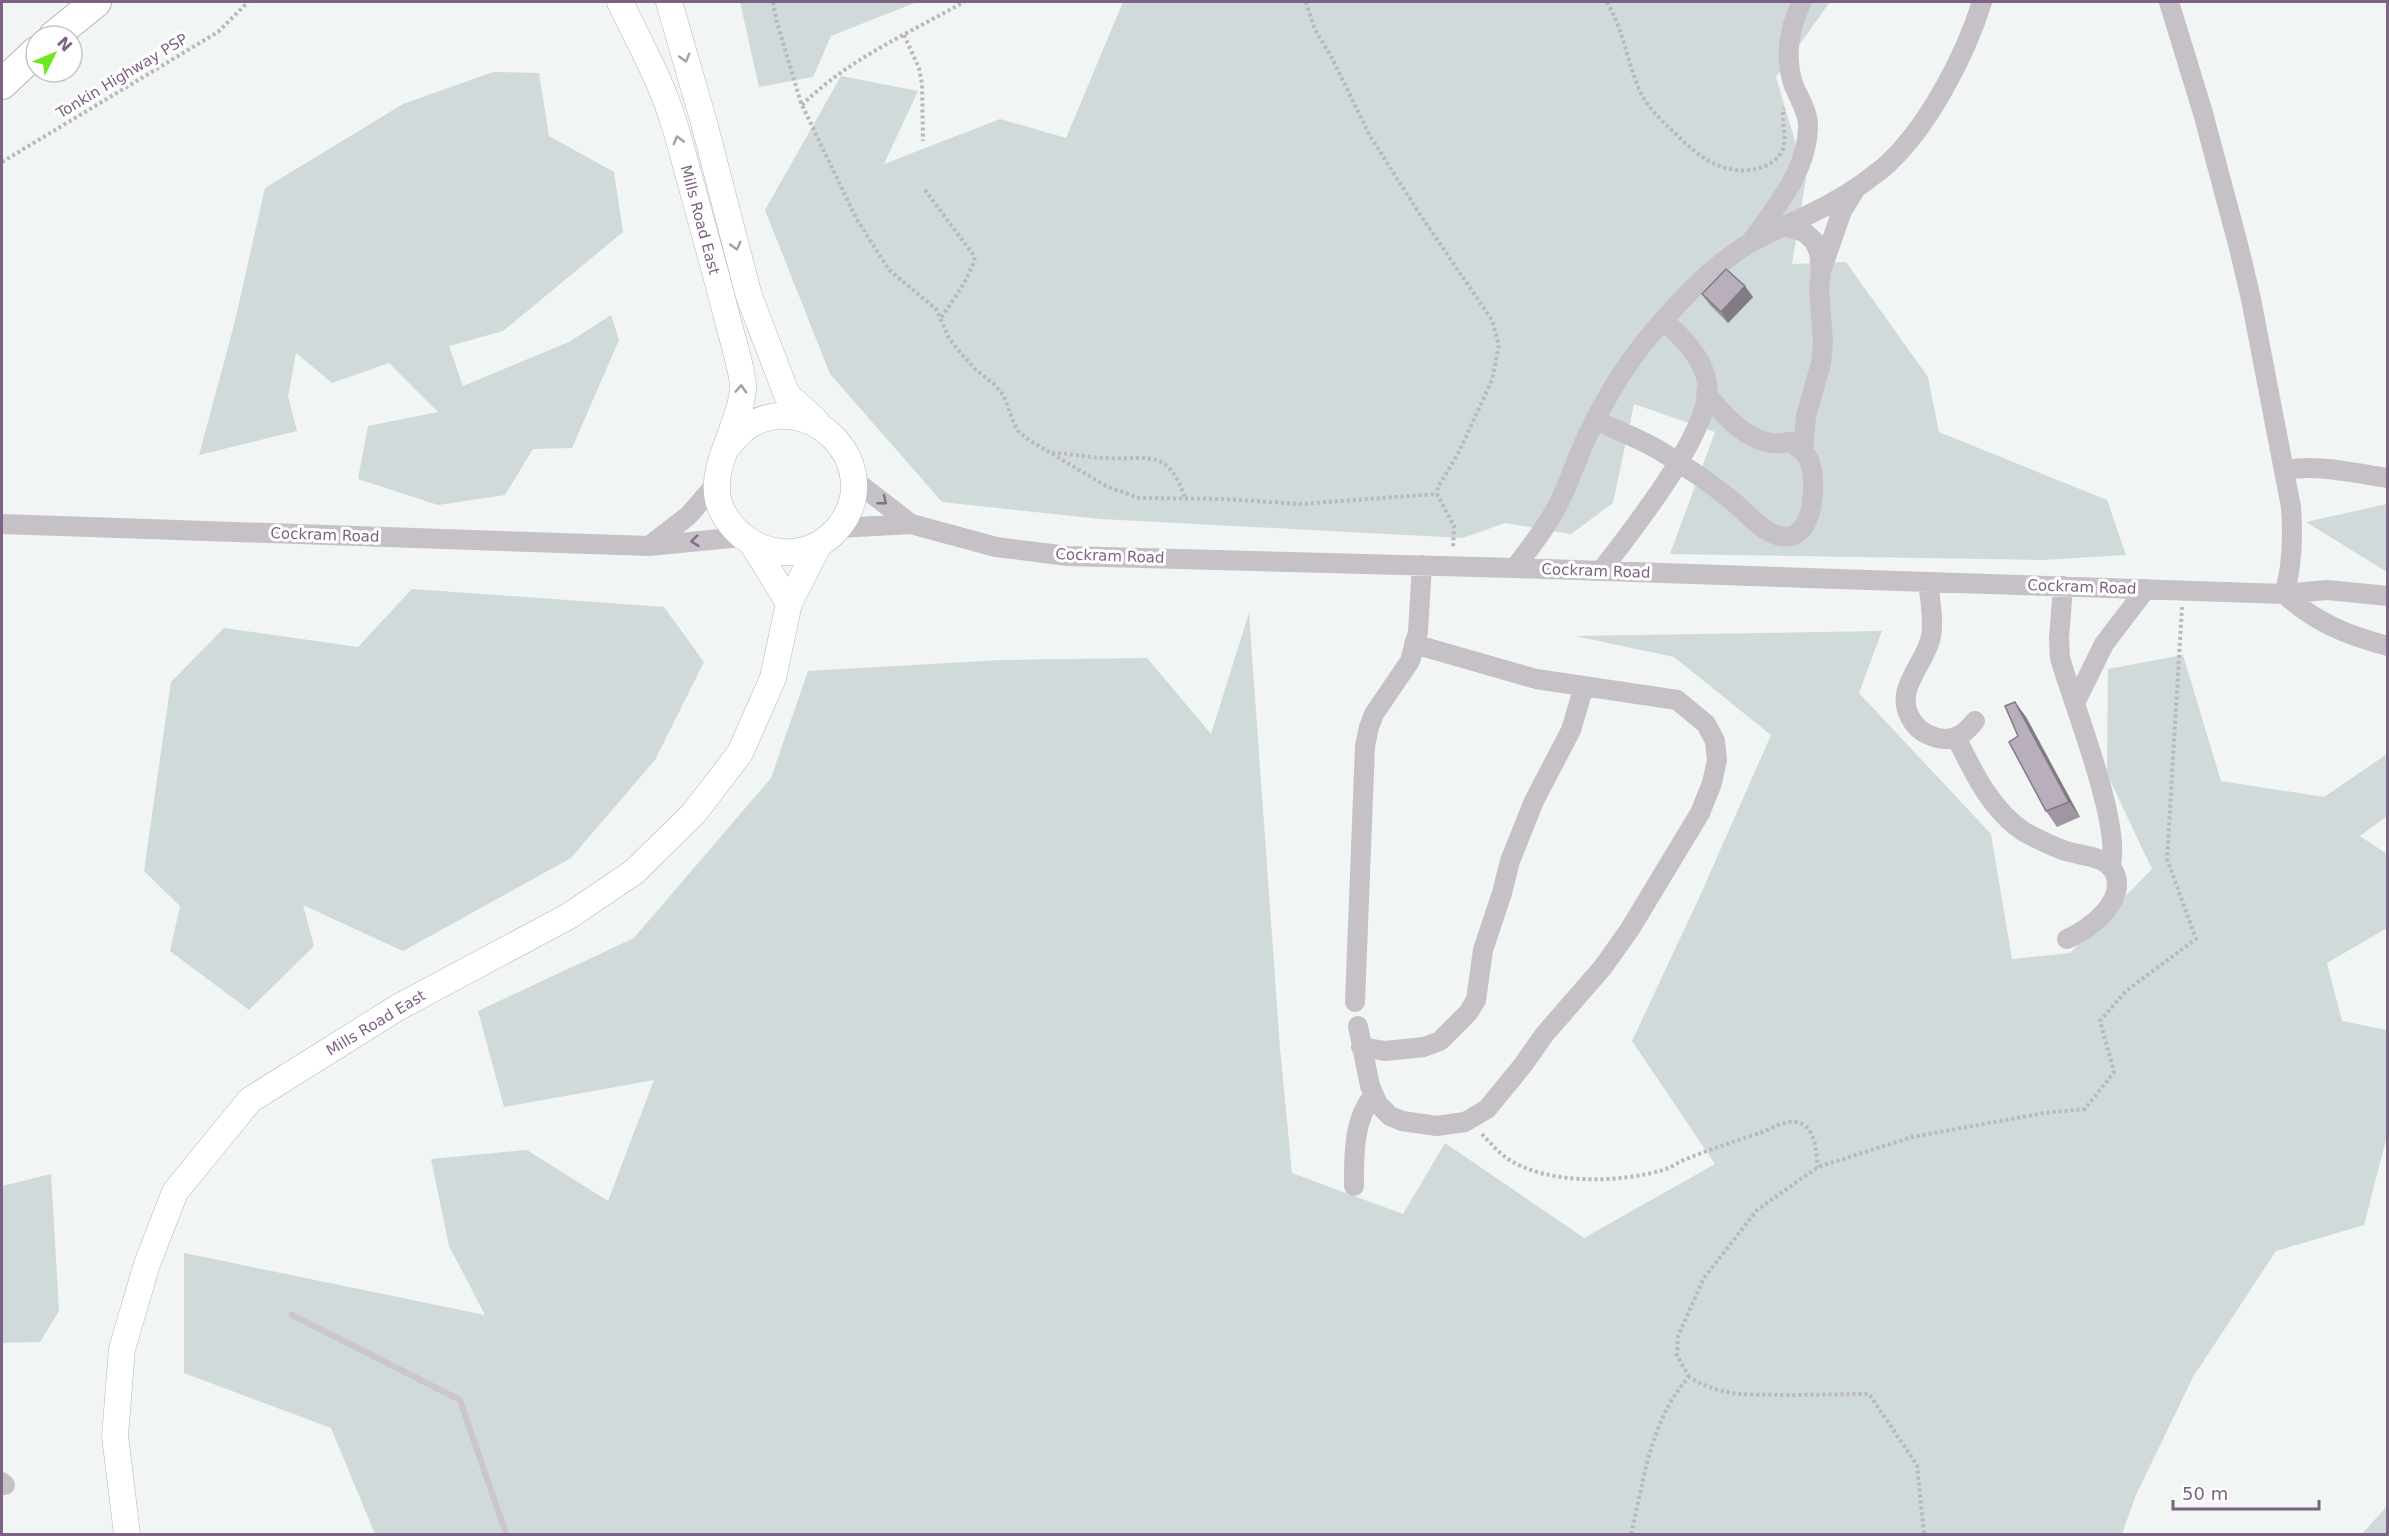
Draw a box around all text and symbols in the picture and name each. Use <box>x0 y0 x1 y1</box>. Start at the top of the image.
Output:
north arrow <box>24 24 84 84</box>
street label: Tonkin Highway PSP <box>52 30 191 123</box>
text: N <box>53 33 76 55</box>
one-way arrow <box>678 52 690 63</box>
one-way arrow <box>673 135 686 145</box>
street label: Mills Road East <box>677 163 723 277</box>
one-way arrow <box>728 241 741 251</box>
one-way arrow <box>735 384 747 393</box>
one-way arrow <box>876 493 887 504</box>
street label: Cockram Road <box>270 524 380 546</box>
one-way arrow <box>690 534 700 547</box>
street label: Cockram Road <box>1055 545 1165 567</box>
street label: Cockram Road <box>1541 560 1651 582</box>
street label: Cockram Road <box>2027 576 2137 598</box>
street label: Mills Road East <box>323 986 429 1060</box>
scale bar <box>2173 1473 2318 1511</box>
text: 50 m <box>2182 1483 2228 1504</box>

